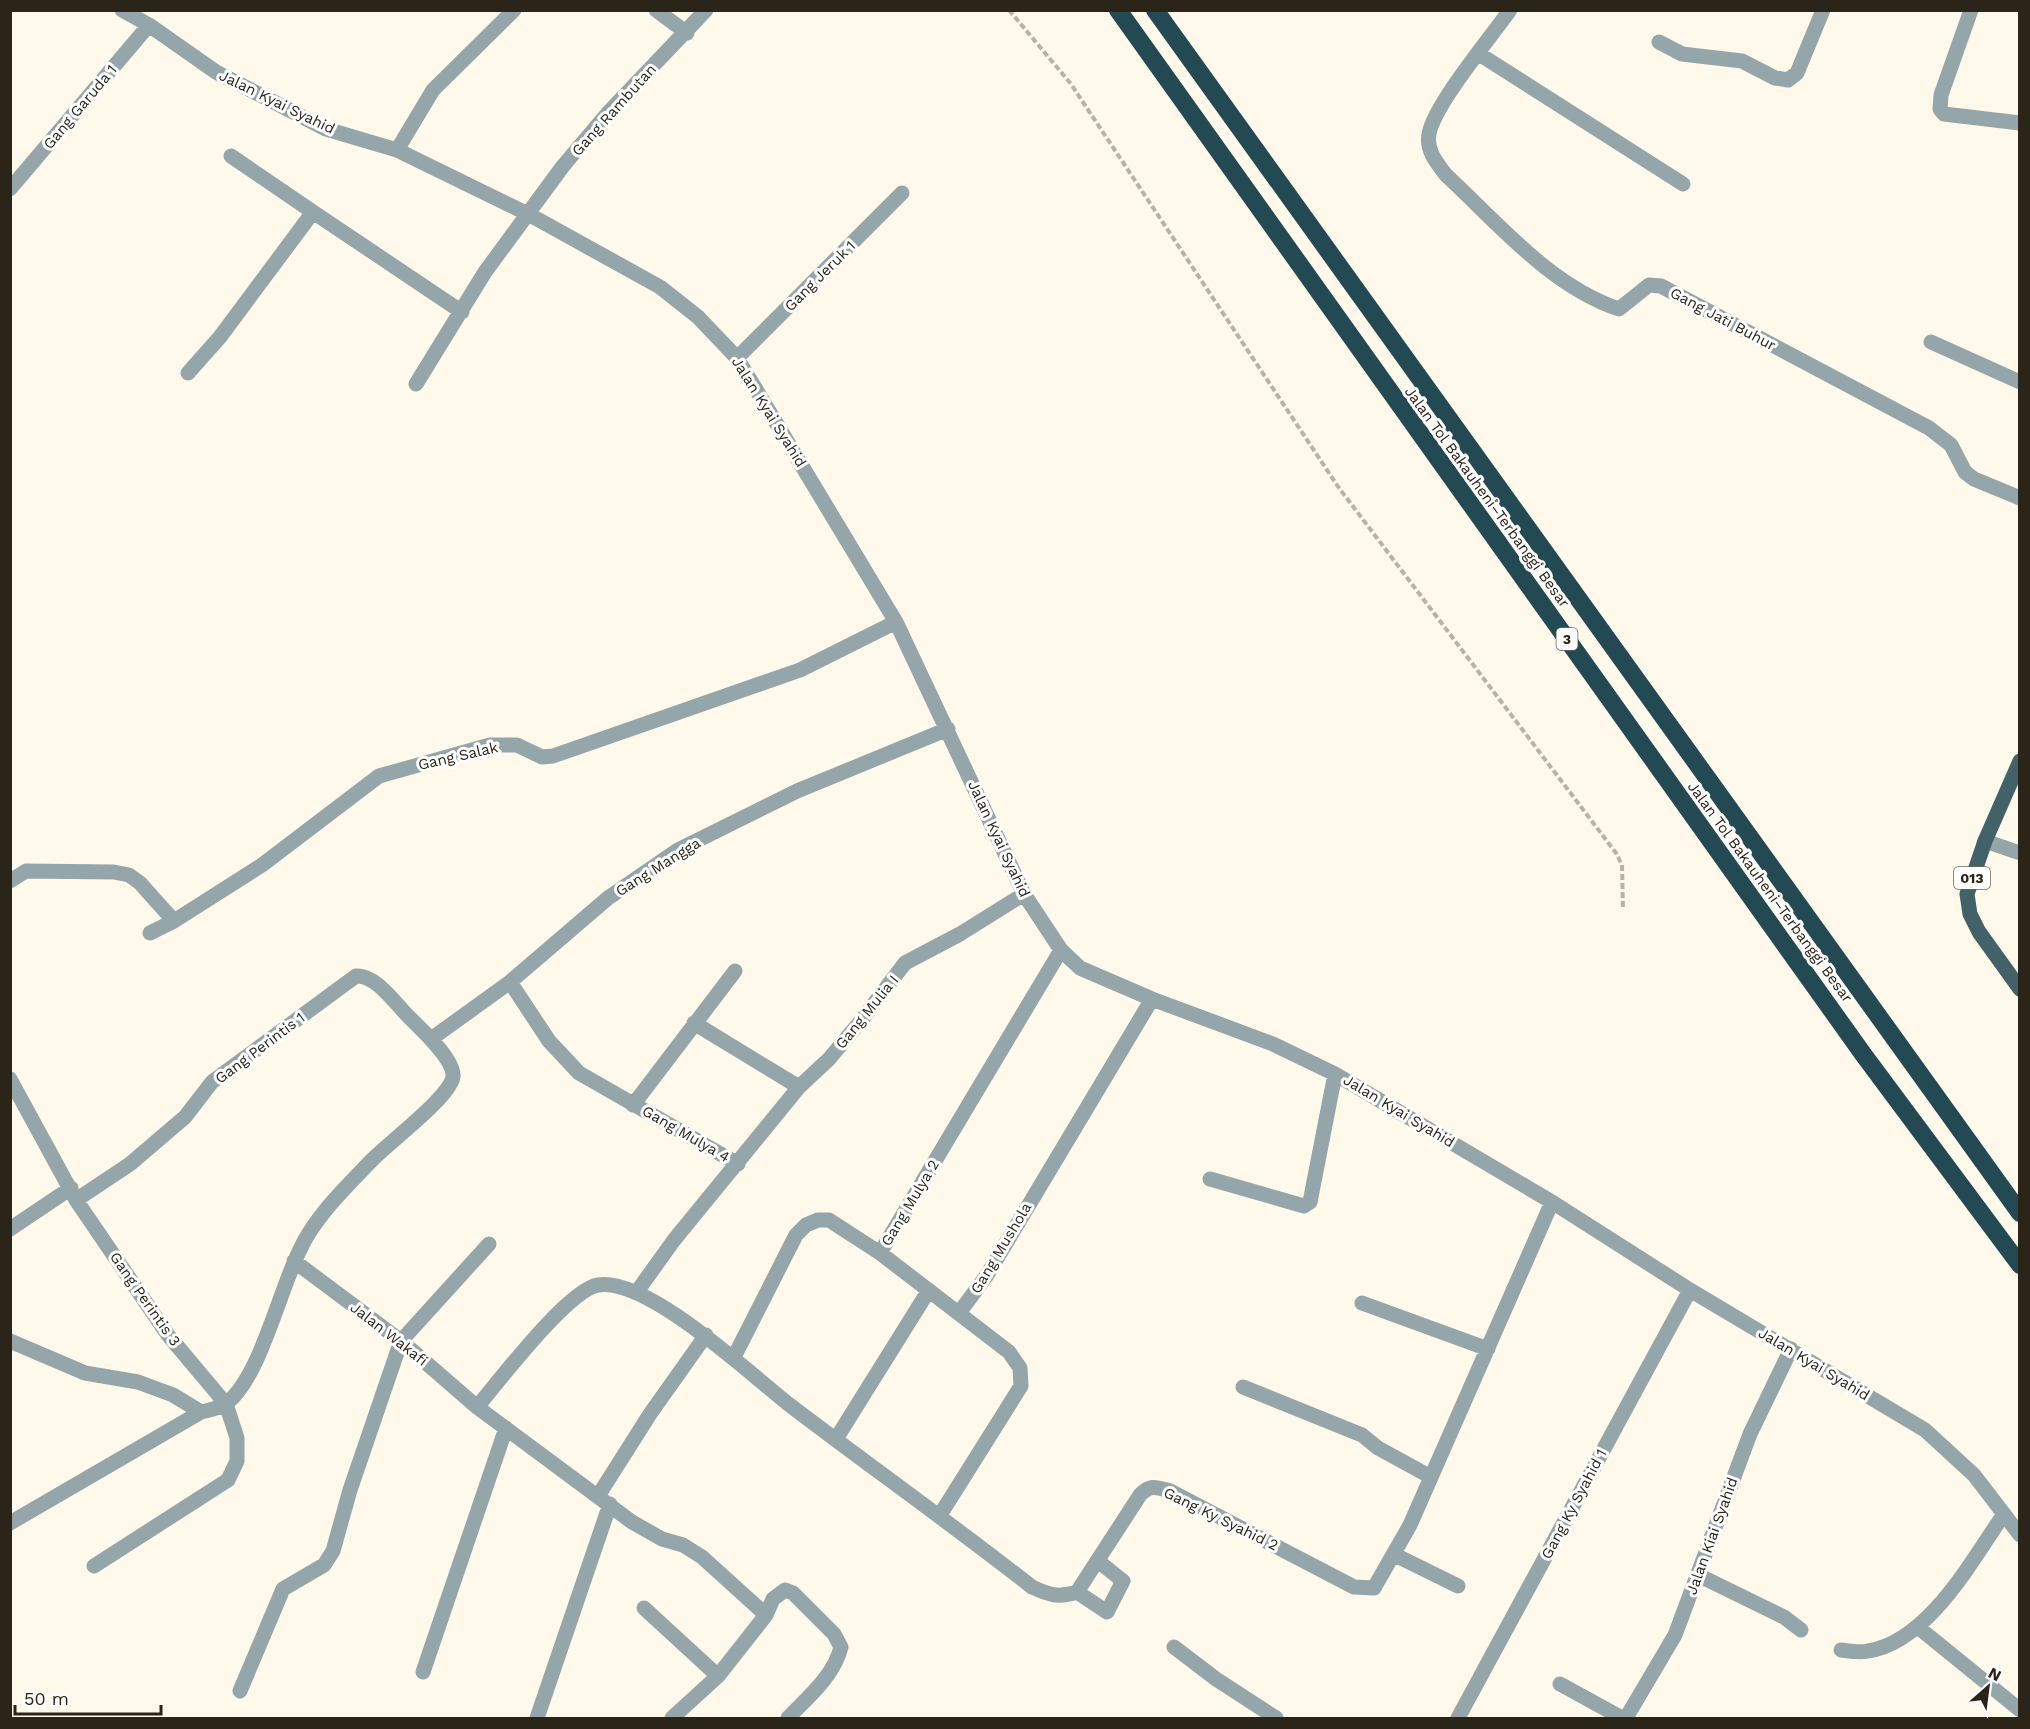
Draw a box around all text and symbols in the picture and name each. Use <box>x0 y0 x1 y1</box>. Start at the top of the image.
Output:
street label: Gang Rambutan <box>568 60 660 160</box>
street label: Gang Garuda 1 <box>39 61 121 153</box>
street label: Jalan Kyai Syahid <box>216 66 338 138</box>
street label: Gang Jeruk 1 <box>781 237 859 315</box>
street label: Gang Jati Buhur <box>1667 284 1779 354</box>
street label: Jalan Kyai Syahid <box>728 354 810 470</box>
street label: Jalan Tol Bakauheni–Terbanggi Besar <box>1401 383 1573 611</box>
road number: 3 <box>1556 628 1578 650</box>
street label: Gang Salak <box>416 738 500 774</box>
street label: Jalan Kyai Syahid <box>964 778 1034 900</box>
street label: Jalan Tol Bakauheni–Terbanggi Besar <box>1684 778 1856 1006</box>
street label: Gang Mangga <box>612 833 704 900</box>
road number: 013 <box>1954 867 1990 889</box>
street label: Gang Mulia I <box>832 971 902 1053</box>
street label: Gang Perintis 1 <box>212 1008 308 1088</box>
street label: Jalan Kyai Syahid <box>1340 1071 1458 1151</box>
street label: Gang Mulya 4 <box>639 1102 733 1166</box>
street label: Gang Mulya 2 <box>877 1157 943 1249</box>
street label: Gang Mushola <box>967 1199 1035 1297</box>
street label: Gang Perintis 3 <box>106 1248 184 1350</box>
street label: Jalan Wakafi <box>347 1298 431 1370</box>
street label: Jalan Kyai Syahid <box>1755 1324 1873 1404</box>
street label: Gang Ky Syahid 1 <box>1537 1446 1611 1562</box>
street label: Jalan Kiai Syahid <box>1682 1475 1742 1597</box>
street label: Gang Ky Syahid 2 <box>1161 1483 1281 1555</box>
north arrow <box>1958 1657 2018 1717</box>
text: N <box>1985 1663 2005 1685</box>
scale bar <box>15 1678 160 1716</box>
text: 50 m <box>24 1688 69 1709</box>

